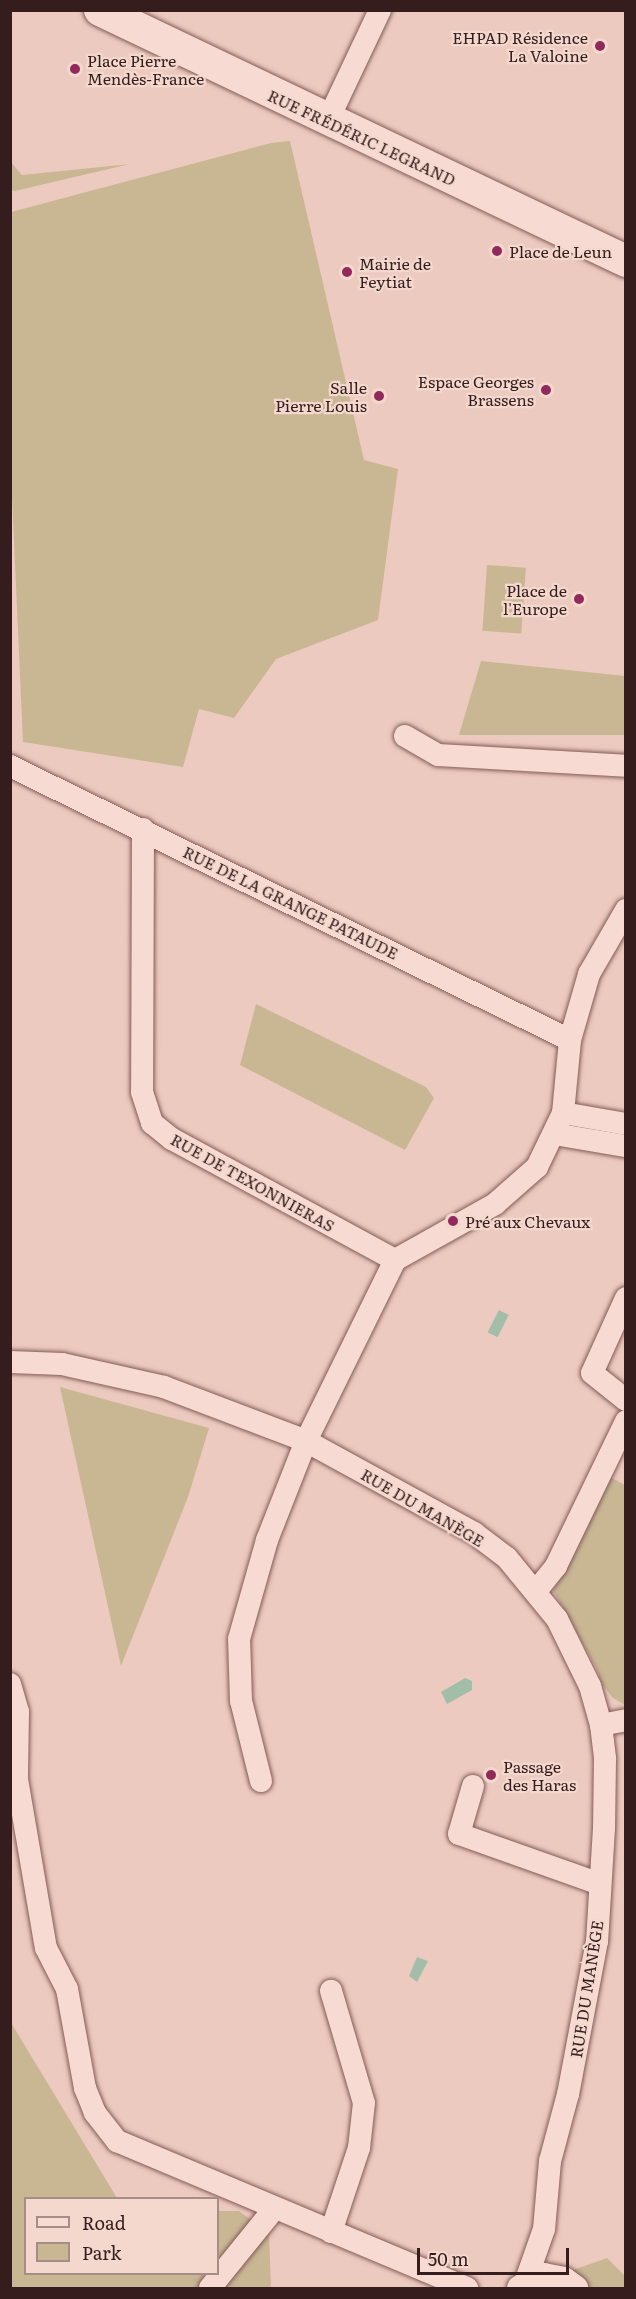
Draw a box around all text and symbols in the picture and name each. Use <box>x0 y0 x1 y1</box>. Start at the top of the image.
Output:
place label: EHPAD Résidence La Valoine <box>452 27 588 65</box>
marker: EHPAD Résidence La Valoine <box>593 39 607 53</box>
place label: Place Pierre Mendès-France <box>87 50 204 88</box>
marker: Place Pierre Mendès-France <box>68 62 82 76</box>
street label: RUE FRÉDÉRIC LEGRAND <box>265 85 459 189</box>
place label: Place de Leun <box>509 241 612 261</box>
marker: Place de Leun <box>490 244 504 258</box>
place label: Mairie de Feytiat <box>359 253 431 291</box>
marker: Mairie de Feytiat <box>340 265 354 279</box>
place label: Espace Georges Brassens <box>418 371 534 409</box>
place label: Salle Pierre Louis <box>275 377 367 415</box>
marker: Espace Georges Brassens <box>539 383 553 397</box>
marker: Salle Pierre Louis <box>372 389 386 403</box>
place label: Place de l'Europe <box>503 580 567 618</box>
marker: Place de l'Europe <box>572 592 586 606</box>
street label: RUE DE LA GRANGE PATAUDE <box>180 841 402 963</box>
street label: RUE DE TEXONNIERAS <box>168 1129 338 1235</box>
place label: Pré aux Chevaux <box>465 1211 590 1231</box>
marker: Pré aux Chevaux <box>446 1214 460 1228</box>
street label: RUE DU MANÈGE <box>358 1464 488 1550</box>
place label: Passage des Haras <box>503 1756 576 1794</box>
marker: Passage des Haras <box>484 1768 498 1782</box>
street label: RUE DU MANÈGE <box>566 1919 606 2059</box>
legend <box>24 2197 219 2275</box>
text: Road <box>82 2209 126 2236</box>
scale bar <box>420 2236 572 2274</box>
text: Park <box>82 2239 121 2266</box>
text: 50 m <box>428 2245 469 2272</box>

